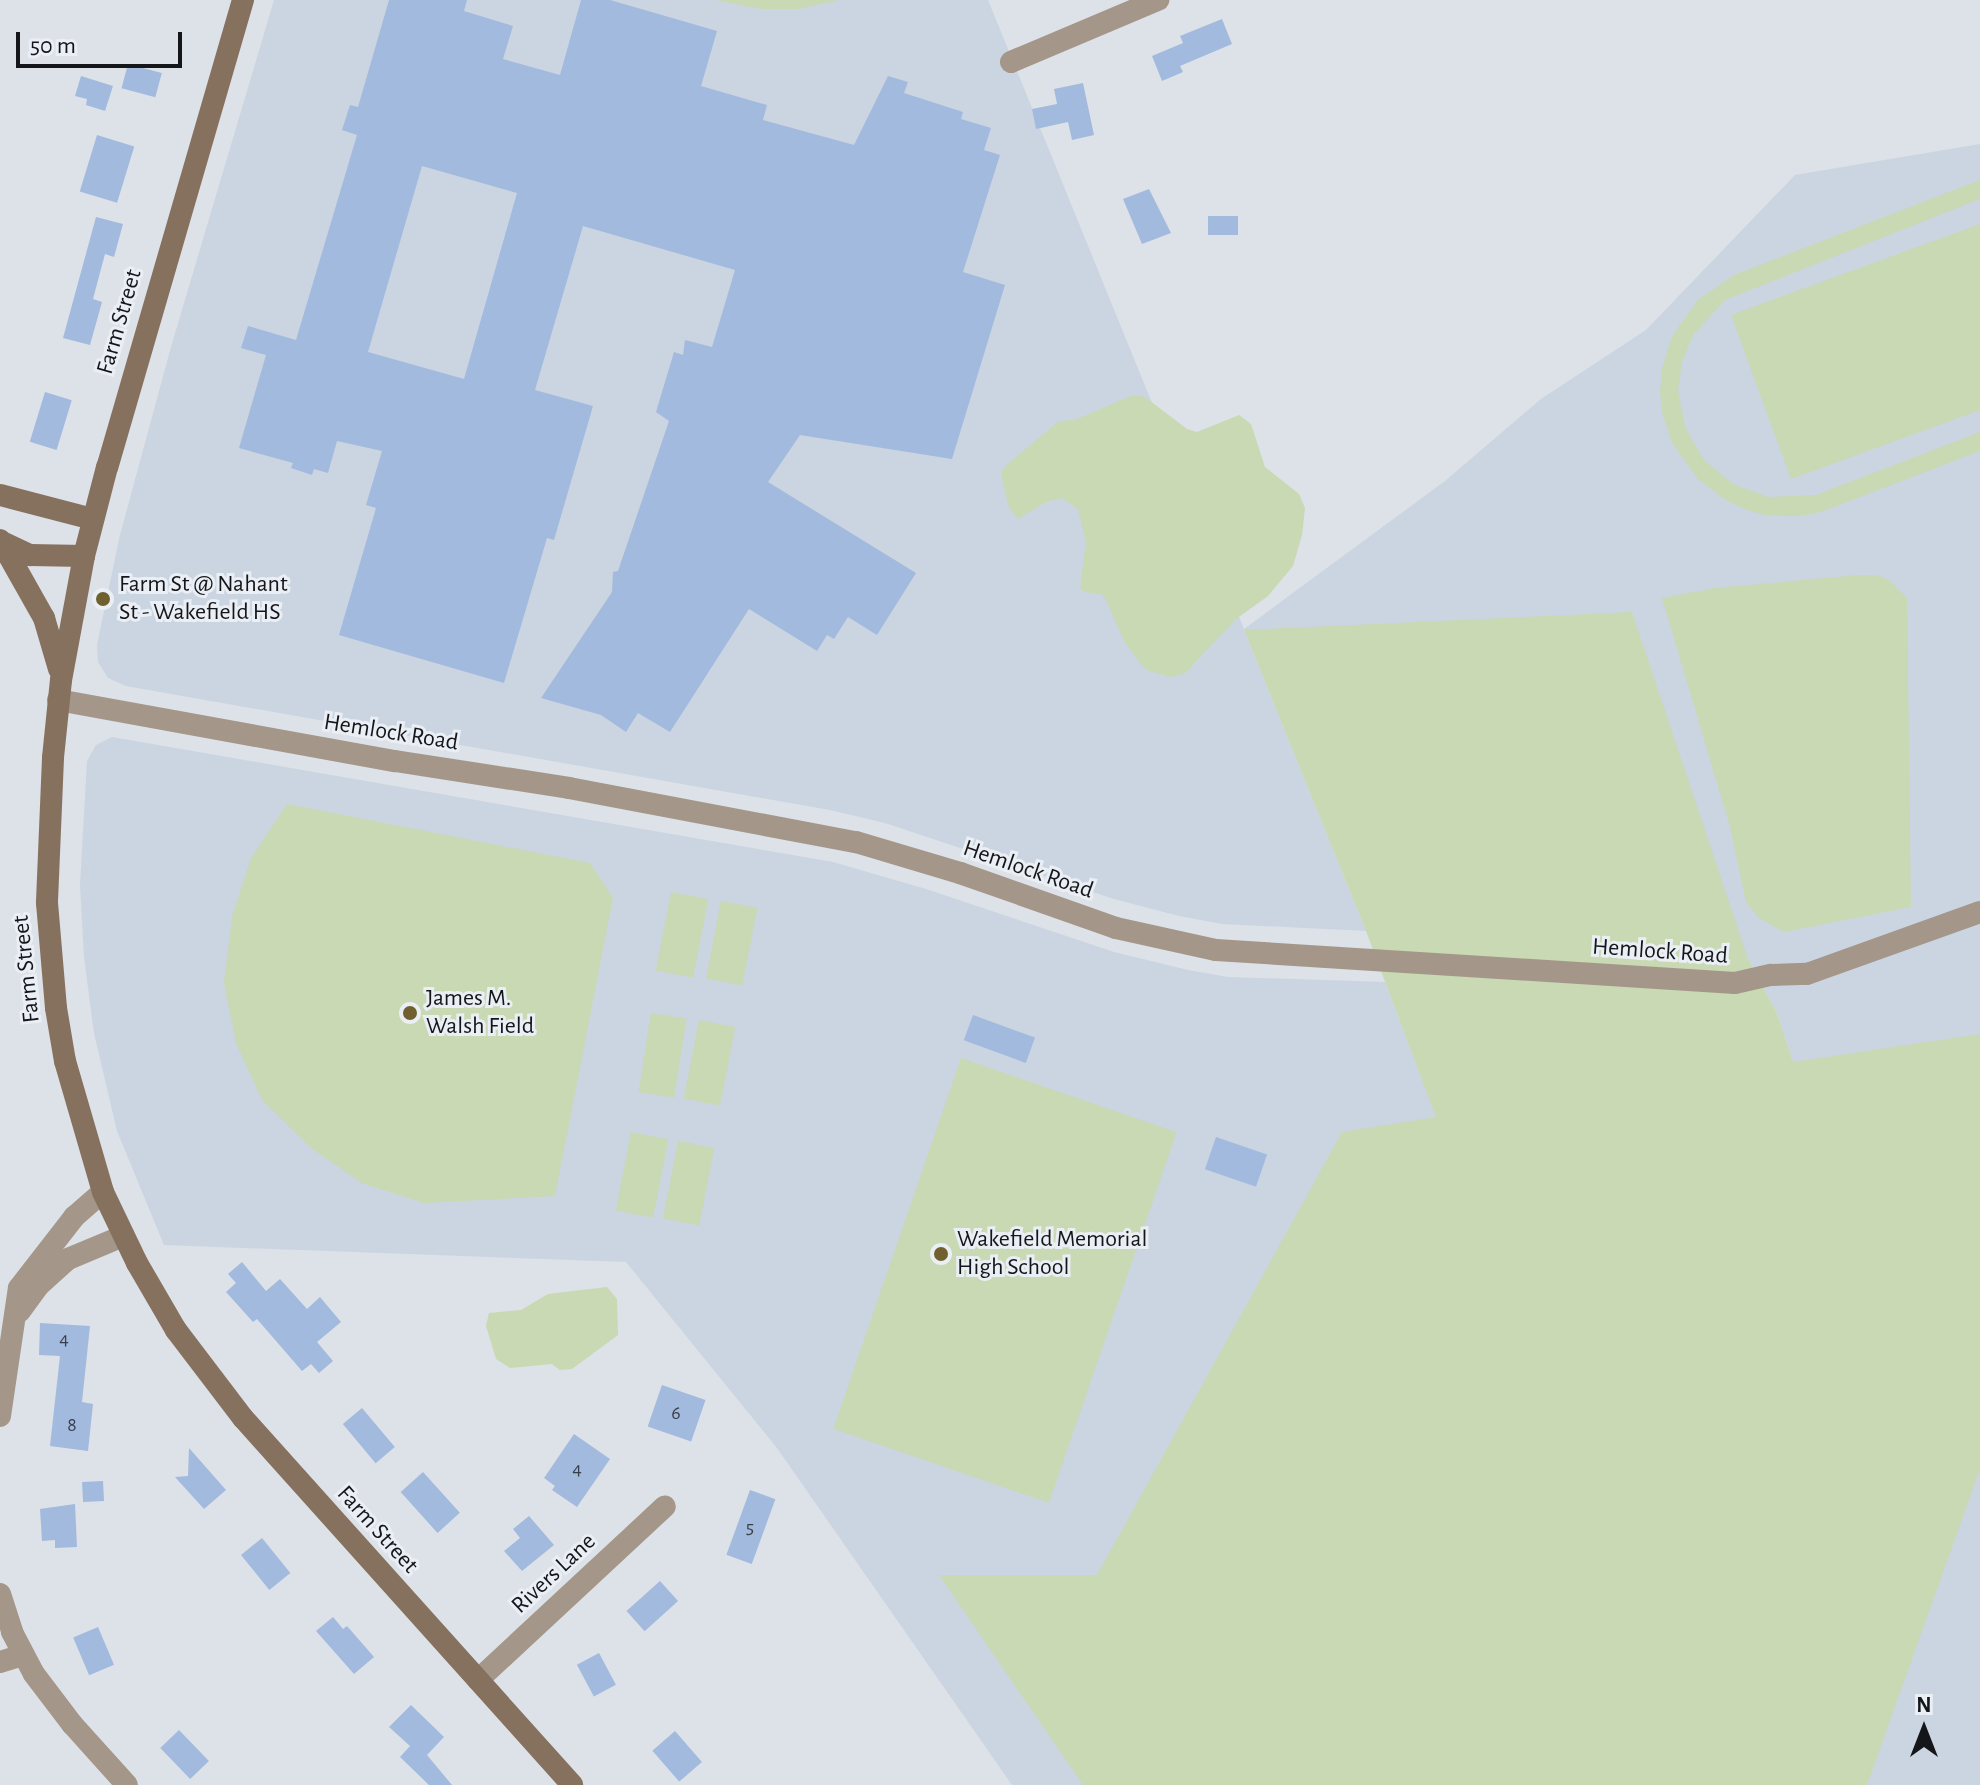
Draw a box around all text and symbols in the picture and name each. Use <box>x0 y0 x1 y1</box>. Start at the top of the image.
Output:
scale bar <box>20 16 186 66</box>
text: 50 m <box>30 34 76 58</box>
street label: Farm Street <box>91 266 149 378</box>
place label: Farm St @ Nahant St - Wakefield HS <box>119 571 288 627</box>
marker: Farm St @ Nahant St - Wakefield HS <box>94 590 112 608</box>
street label: Hemlock Road <box>322 708 460 758</box>
street label: Hemlock Road <box>959 834 1097 906</box>
street label: Farm Street <box>7 914 47 1024</box>
street label: Hemlock Road <box>1591 933 1729 971</box>
place label: James M. Walsh Field <box>426 985 534 1041</box>
marker: James M. Walsh Field <box>401 1004 419 1022</box>
place label: Wakefield Memorial High School <box>957 1226 1147 1282</box>
marker: Wakefield Memorial High School <box>932 1245 950 1263</box>
house number: 4 <box>59 1327 69 1351</box>
house number: 6 <box>671 1401 681 1425</box>
house number: 8 <box>67 1413 77 1437</box>
house number: 4 <box>572 1457 582 1481</box>
street label: Farm Street <box>330 1480 424 1580</box>
house number: 5 <box>746 1515 754 1539</box>
street label: Rivers Lane <box>506 1528 602 1620</box>
north arrow <box>1884 1689 1964 1769</box>
text: N <box>1916 1694 1932 1716</box>

